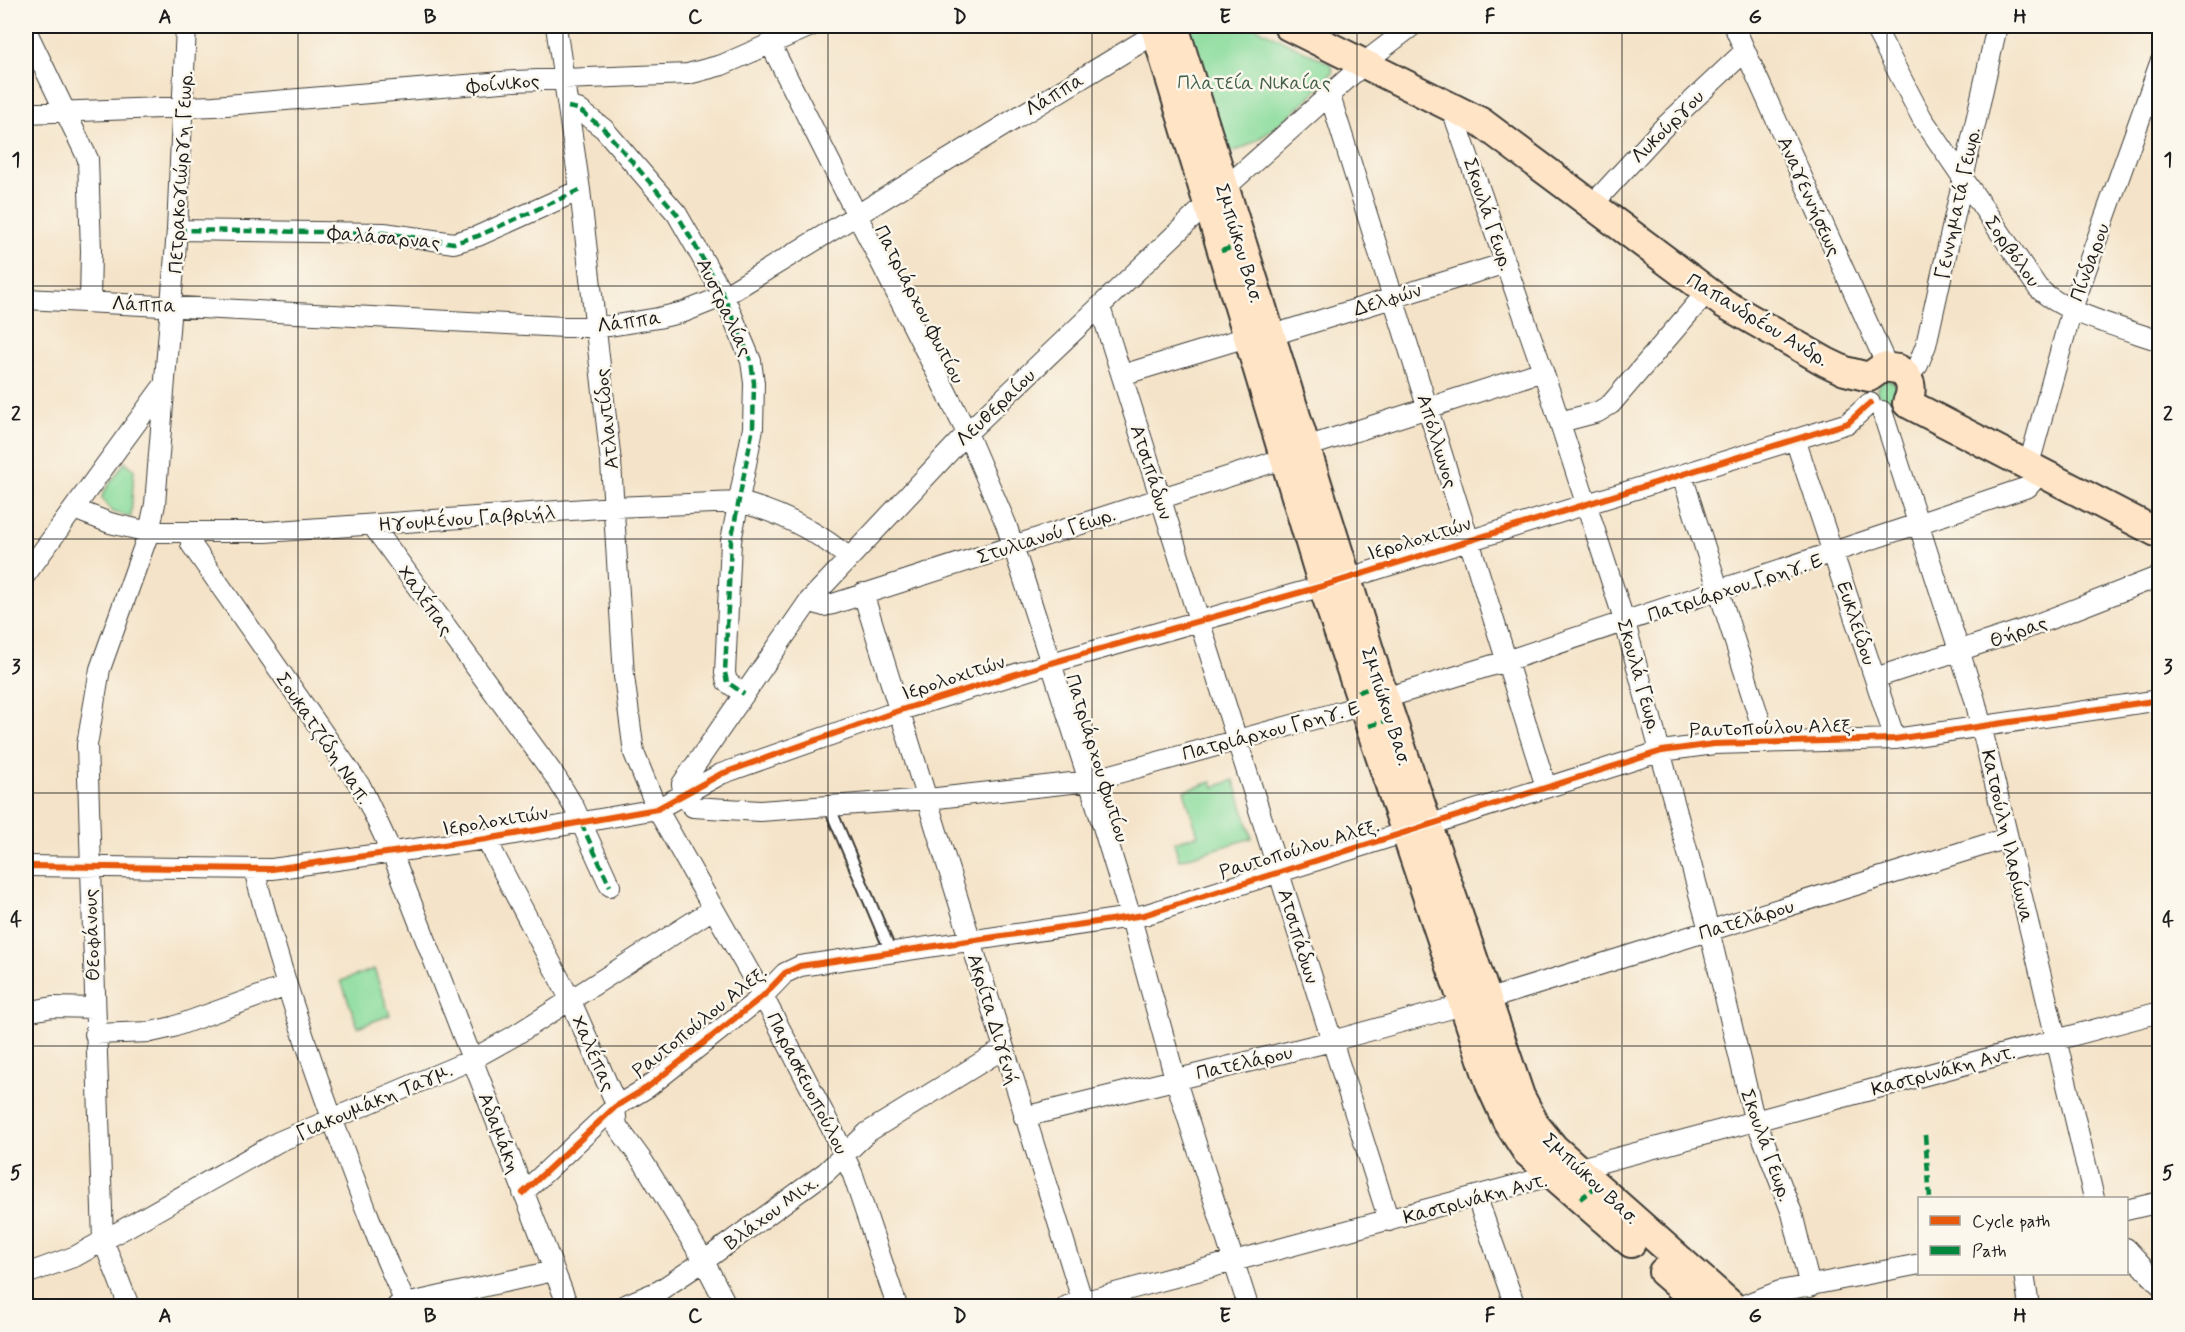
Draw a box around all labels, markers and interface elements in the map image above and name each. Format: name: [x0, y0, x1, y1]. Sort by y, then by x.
text: A: [158, 4, 172, 31]
text: B: [424, 4, 437, 31]
text: C: [688, 4, 703, 31]
text: D: [953, 4, 967, 31]
text: E: [1219, 4, 1231, 31]
text: F: [1485, 4, 1496, 31]
text: G: [1748, 4, 1762, 31]
text: H: [2013, 4, 2027, 31]
street label: Λάππα: [1020, 67, 1090, 123]
street label: Φοίνικος: [465, 68, 541, 101]
street label: Πετρακογιώργη Γεωρ.: [163, 70, 200, 274]
park label: Πλατεία Νικαίας: [1177, 70, 1331, 97]
street label: Λυκούργου: [1625, 84, 1711, 170]
street label: Γεννηματά Γεωρ.: [1929, 125, 1988, 282]
street label: Αναγεννήσεως: [1770, 133, 1847, 261]
text: 1: [12, 147, 20, 174]
text: 1: [2164, 147, 2172, 174]
street label: Σκουλά Γεωρ.: [1456, 154, 1519, 274]
street label: Σμπώκου Βασ.: [1208, 181, 1269, 306]
street label: Σορβόλου: [1977, 211, 2046, 293]
street label: Φαλάσαρνας: [325, 220, 442, 257]
street label: Πίνδαρου: [2064, 220, 2117, 305]
street label: Πατριάρχου Φωτίου: [867, 221, 970, 389]
street label: Αυστραλίας: [689, 254, 758, 361]
street label: Παπανδρέου Ανδρ.: [1681, 267, 1833, 373]
street label: Δελφών: [1350, 277, 1425, 324]
street label: Λάππα: [111, 291, 177, 320]
street label: Λάππα: [595, 305, 663, 340]
street label: Λευθεραίου: [950, 363, 1042, 453]
street label: Ατλαντίδος: [589, 367, 626, 471]
street label: Απόλλωνος: [1409, 391, 1464, 492]
text: 2: [11, 401, 21, 428]
text: 2: [2163, 401, 2173, 428]
street label: Ατσιπάδων: [1123, 422, 1179, 523]
street label: Ηγουμένου Γαβριήλ: [378, 500, 557, 539]
street label: Στυλιανού Γεωρ.: [974, 501, 1119, 572]
street label: Ιερολοχιτών: [1364, 511, 1475, 568]
street label: Πατριάρχου Γρηγ. Ε: [1644, 547, 1827, 630]
street label: Χαλέπας: [391, 560, 459, 642]
street label: Ευκλείδου: [1829, 578, 1882, 669]
street label: Θήρας: [1986, 610, 2051, 655]
street label: Σκουλά Γεωρ.: [1609, 616, 1668, 737]
street label: Σμπώκου Βασ.: [1354, 644, 1417, 769]
street label: Ιερολοχιτών: [898, 649, 1009, 708]
text: 3: [11, 654, 21, 681]
text: 3: [2163, 654, 2173, 681]
street label: Σουκατζίδη Ναπ.: [269, 668, 377, 810]
street label: Πατριάρχου Φωτίου: [1058, 671, 1135, 846]
street label: Πατριάρχου Γρηγ. Ε: [1179, 695, 1363, 768]
street label: Ραυτοπούλου Αλεξ.: [1689, 712, 1856, 745]
street label: Κατσούλη Ιλαρίωνα: [1974, 747, 2040, 926]
street label: Ιερολοχιτών: [440, 800, 550, 843]
street label: Ραυτοπούλου Αλεξ.: [1216, 812, 1383, 887]
street label: Ατσιπάδων: [1270, 886, 1325, 987]
street label: Θεοφάνους: [77, 888, 108, 982]
street label: Πατελάρου: [1696, 893, 1797, 948]
text: 4: [10, 907, 22, 934]
text: 4: [2162, 907, 2174, 934]
street label: Ακρίτα Διγενή: [960, 951, 1025, 1088]
street label: Ραυτοπούλου Αλεξ.: [627, 959, 773, 1085]
street label: Παρασκευοπούλου: [759, 1008, 854, 1159]
street label: Χαλέπας: [564, 1012, 621, 1096]
street label: Πατελάρου: [1193, 1039, 1295, 1088]
street label: Καστρινάκη Αντ.: [1868, 1039, 2018, 1104]
street label: Γιακουμάκη Ταγμ.: [292, 1057, 457, 1148]
street label: Σκουλά Γεωρ.: [1733, 1086, 1798, 1205]
street label: Αδαμάκη: [471, 1089, 526, 1178]
street label: Σμπώκου Βασ.: [1536, 1127, 1644, 1231]
text: 5: [10, 1160, 22, 1187]
text: 5: [2162, 1160, 2174, 1187]
street label: Καστρινάκη Αντ.: [1400, 1167, 1550, 1232]
street label: Βλάχου Μιχ.: [719, 1170, 825, 1257]
legend: [1918, 1197, 2128, 1275]
text: Cycle path: [1972, 1210, 2050, 1234]
text: Path: [1972, 1240, 2007, 1264]
text: A: [158, 1303, 172, 1330]
text: B: [424, 1303, 437, 1330]
text: C: [688, 1303, 703, 1330]
text: D: [953, 1303, 967, 1330]
text: E: [1219, 1303, 1231, 1330]
text: F: [1485, 1303, 1496, 1330]
text: G: [1748, 1303, 1762, 1330]
text: H: [2013, 1303, 2027, 1330]

